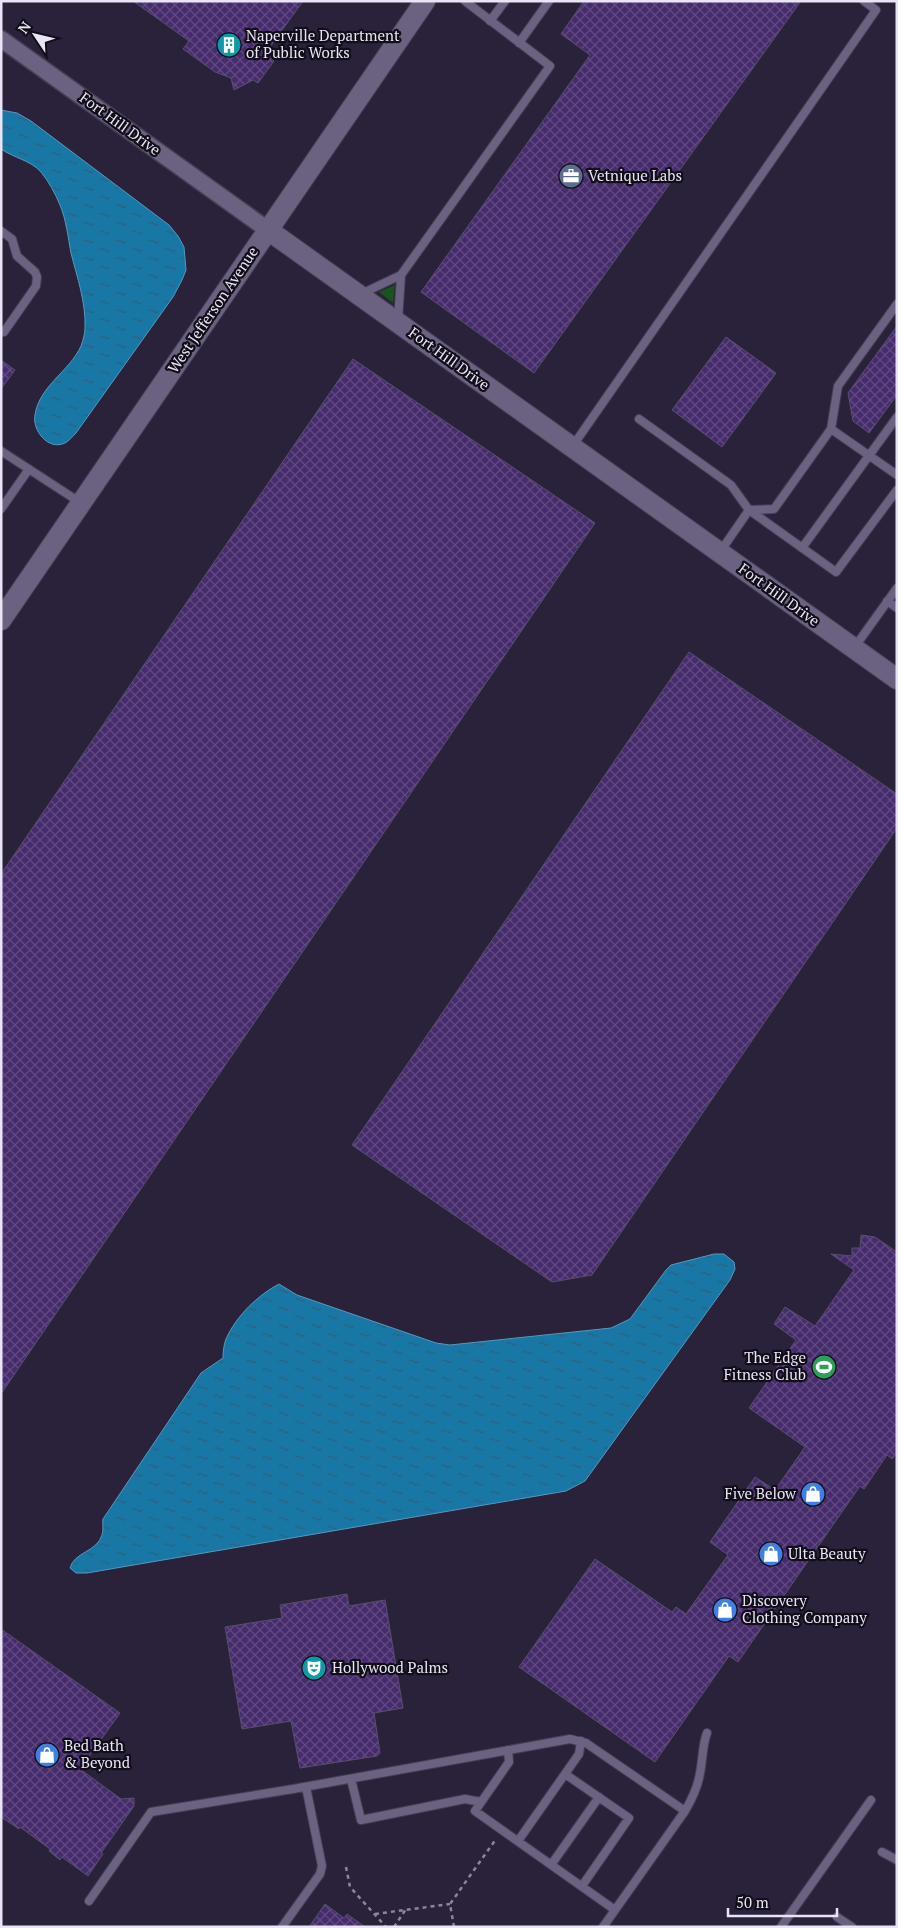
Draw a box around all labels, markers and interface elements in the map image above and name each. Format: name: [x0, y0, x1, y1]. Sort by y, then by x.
north arrow: [10, 10, 60, 60]
text: N: [13, 17, 35, 37]
place label: Naperville Department of Public Works: [246, 25, 400, 62]
building icon: Naperville Department of Public Works: [216, 32, 242, 58]
street label: Fort Hill Drive: [76, 87, 165, 159]
office icon: Vetnique Labs: [558, 163, 584, 189]
place label: Vetnique Labs: [588, 165, 682, 185]
street label: West Jefferson Avenue: [162, 242, 262, 377]
street label: Fort Hill Drive: [405, 322, 494, 394]
street label: Fort Hill Drive: [735, 558, 824, 630]
place label: The Edge Fitness Club: [724, 1347, 806, 1384]
sports icon: The Edge Fitness Club: [811, 1354, 837, 1380]
shop icon: Five Below: [800, 1481, 826, 1507]
place label: Five Below: [724, 1483, 797, 1503]
shop icon: Ulta Beauty: [758, 1541, 784, 1567]
place label: Ulta Beauty: [788, 1543, 866, 1563]
place label: Discovery Clothing Company: [742, 1590, 867, 1627]
shop icon: Discovery Clothing Company: [712, 1597, 738, 1623]
theatre icon: Hollywood Palms: [301, 1655, 327, 1681]
place label: Hollywood Palms: [332, 1657, 448, 1677]
place label: Bed Bath & Beyond: [64, 1735, 130, 1772]
shop icon: Bed Bath & Beyond: [34, 1742, 60, 1768]
scale bar: [728, 1886, 837, 1918]
text: 50 m: [736, 1892, 769, 1912]

